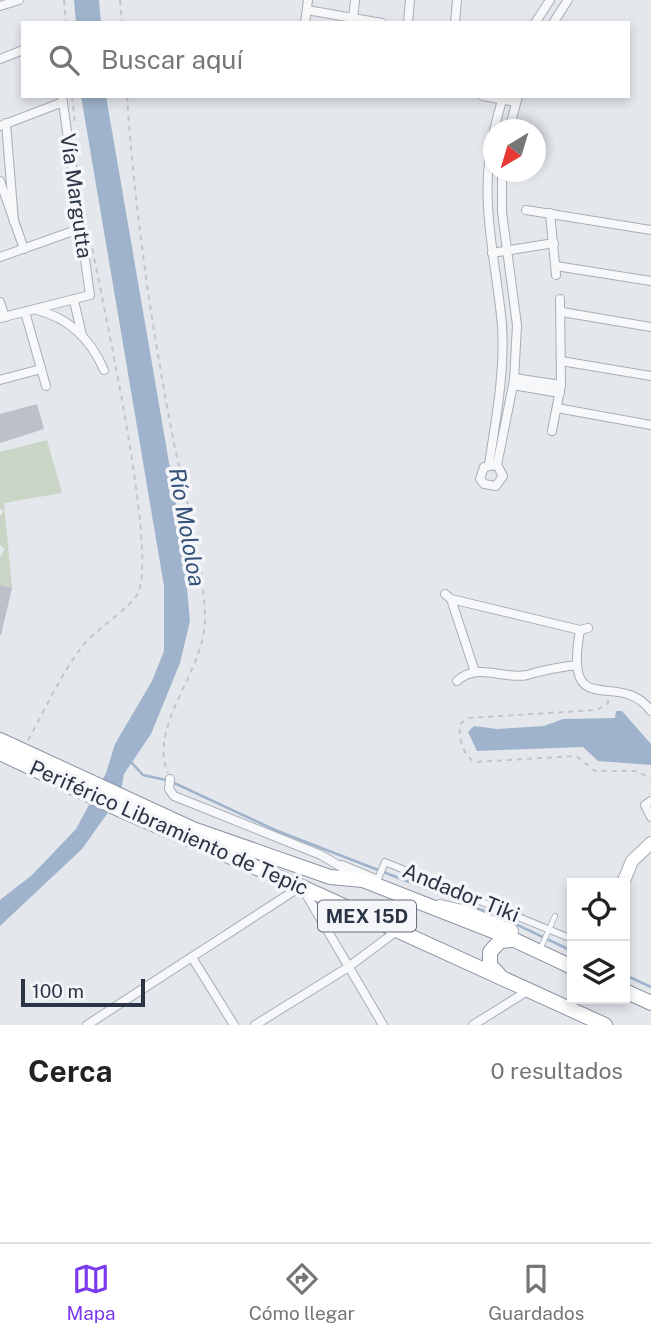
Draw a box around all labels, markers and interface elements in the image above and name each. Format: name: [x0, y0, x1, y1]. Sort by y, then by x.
search box: [21, 21, 630, 98]
icon: search: [45, 41, 83, 79]
text: Buscar aquí: [101, 44, 243, 75]
north arrow: [483, 119, 546, 182]
street label: Vía Margutta: [55, 132, 98, 260]
water label: Río Mololoa: [164, 465, 211, 588]
street label: Periférico Libramiento de Tepic: [26, 755, 312, 900]
street label: Andador Tiki: [399, 858, 523, 927]
map controls: [567, 878, 630, 1004]
button: locate: [567, 878, 630, 941]
road number: MEX 15D: [318, 900, 416, 932]
button: layers: [567, 941, 630, 1004]
scale bar: [21, 976, 145, 1008]
text: 100 m: [32, 980, 84, 1002]
text: Cerca: [28, 1053, 113, 1089]
text: 0 resultados: [490, 1057, 623, 1084]
tab: Mapa: [67, 1260, 116, 1324]
tab: Cómo llegar: [249, 1260, 355, 1324]
tab: Guardados: [488, 1260, 584, 1324]

